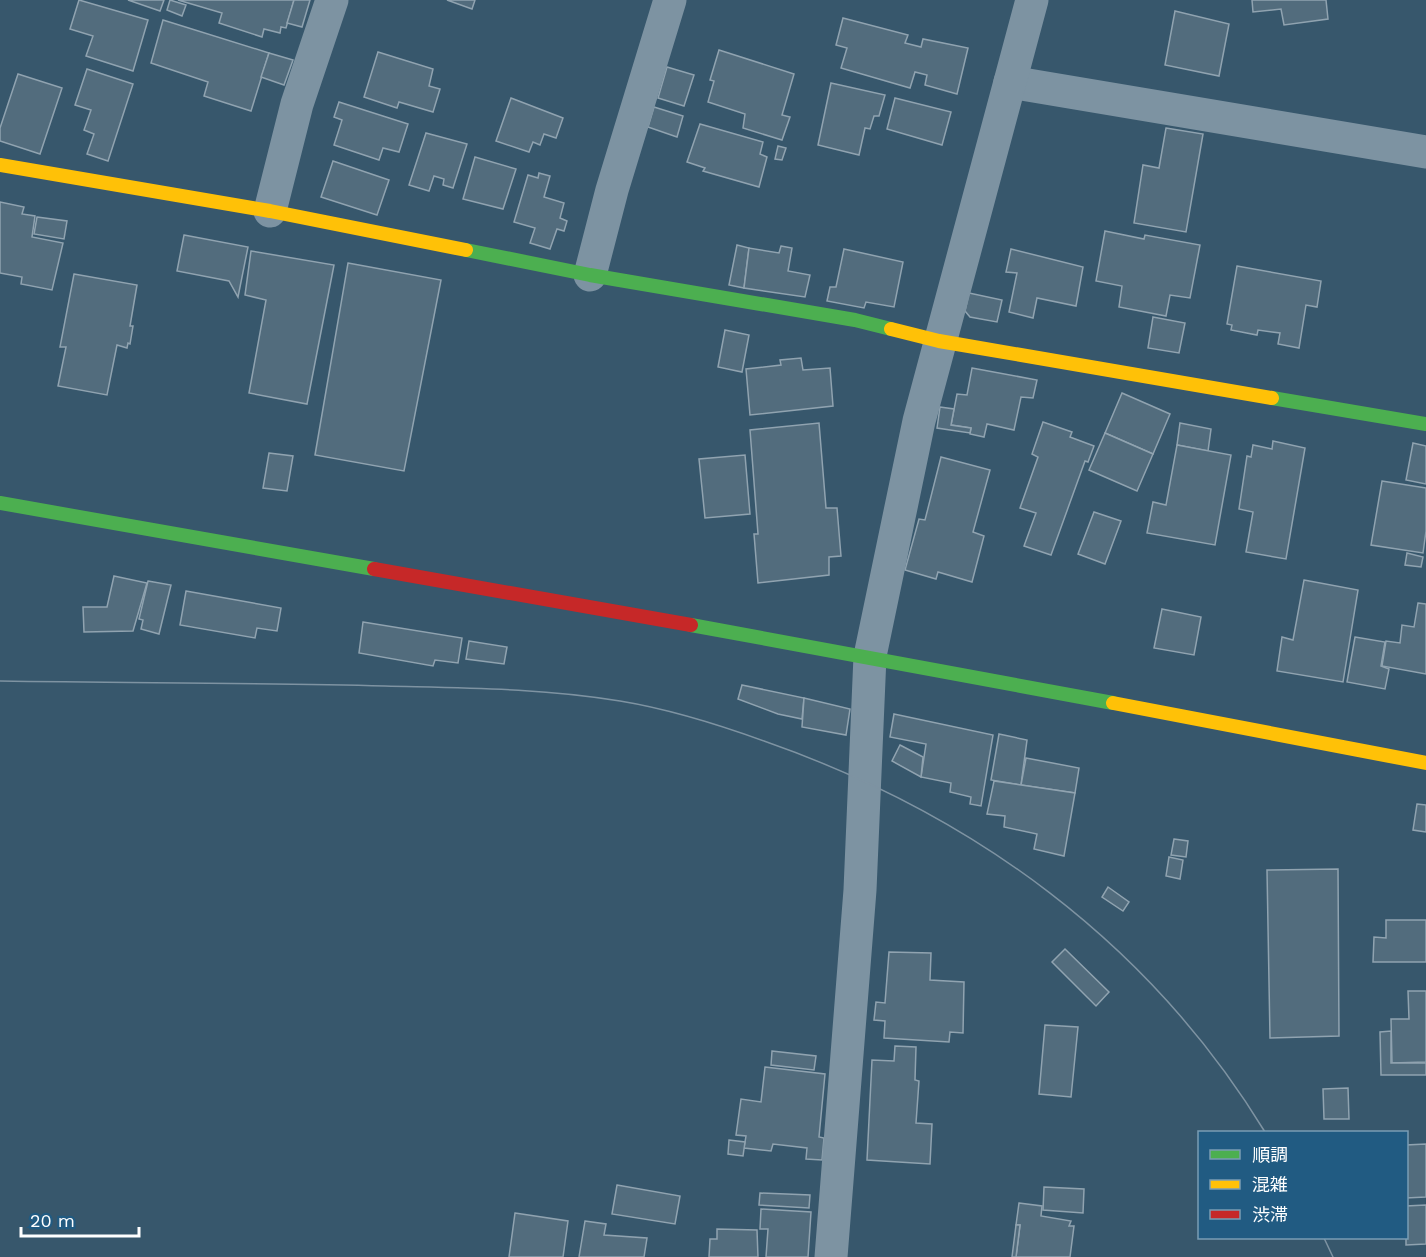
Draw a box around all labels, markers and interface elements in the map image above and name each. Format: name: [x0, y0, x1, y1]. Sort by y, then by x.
legend: [1198, 1131, 1408, 1239]
text: 順調: [1252, 1144, 1288, 1165]
text: 混雑: [1252, 1174, 1288, 1195]
scale bar: [21, 1200, 140, 1238]
text: 渋滞: [1252, 1204, 1288, 1225]
text: 20 m: [30, 1210, 75, 1231]

